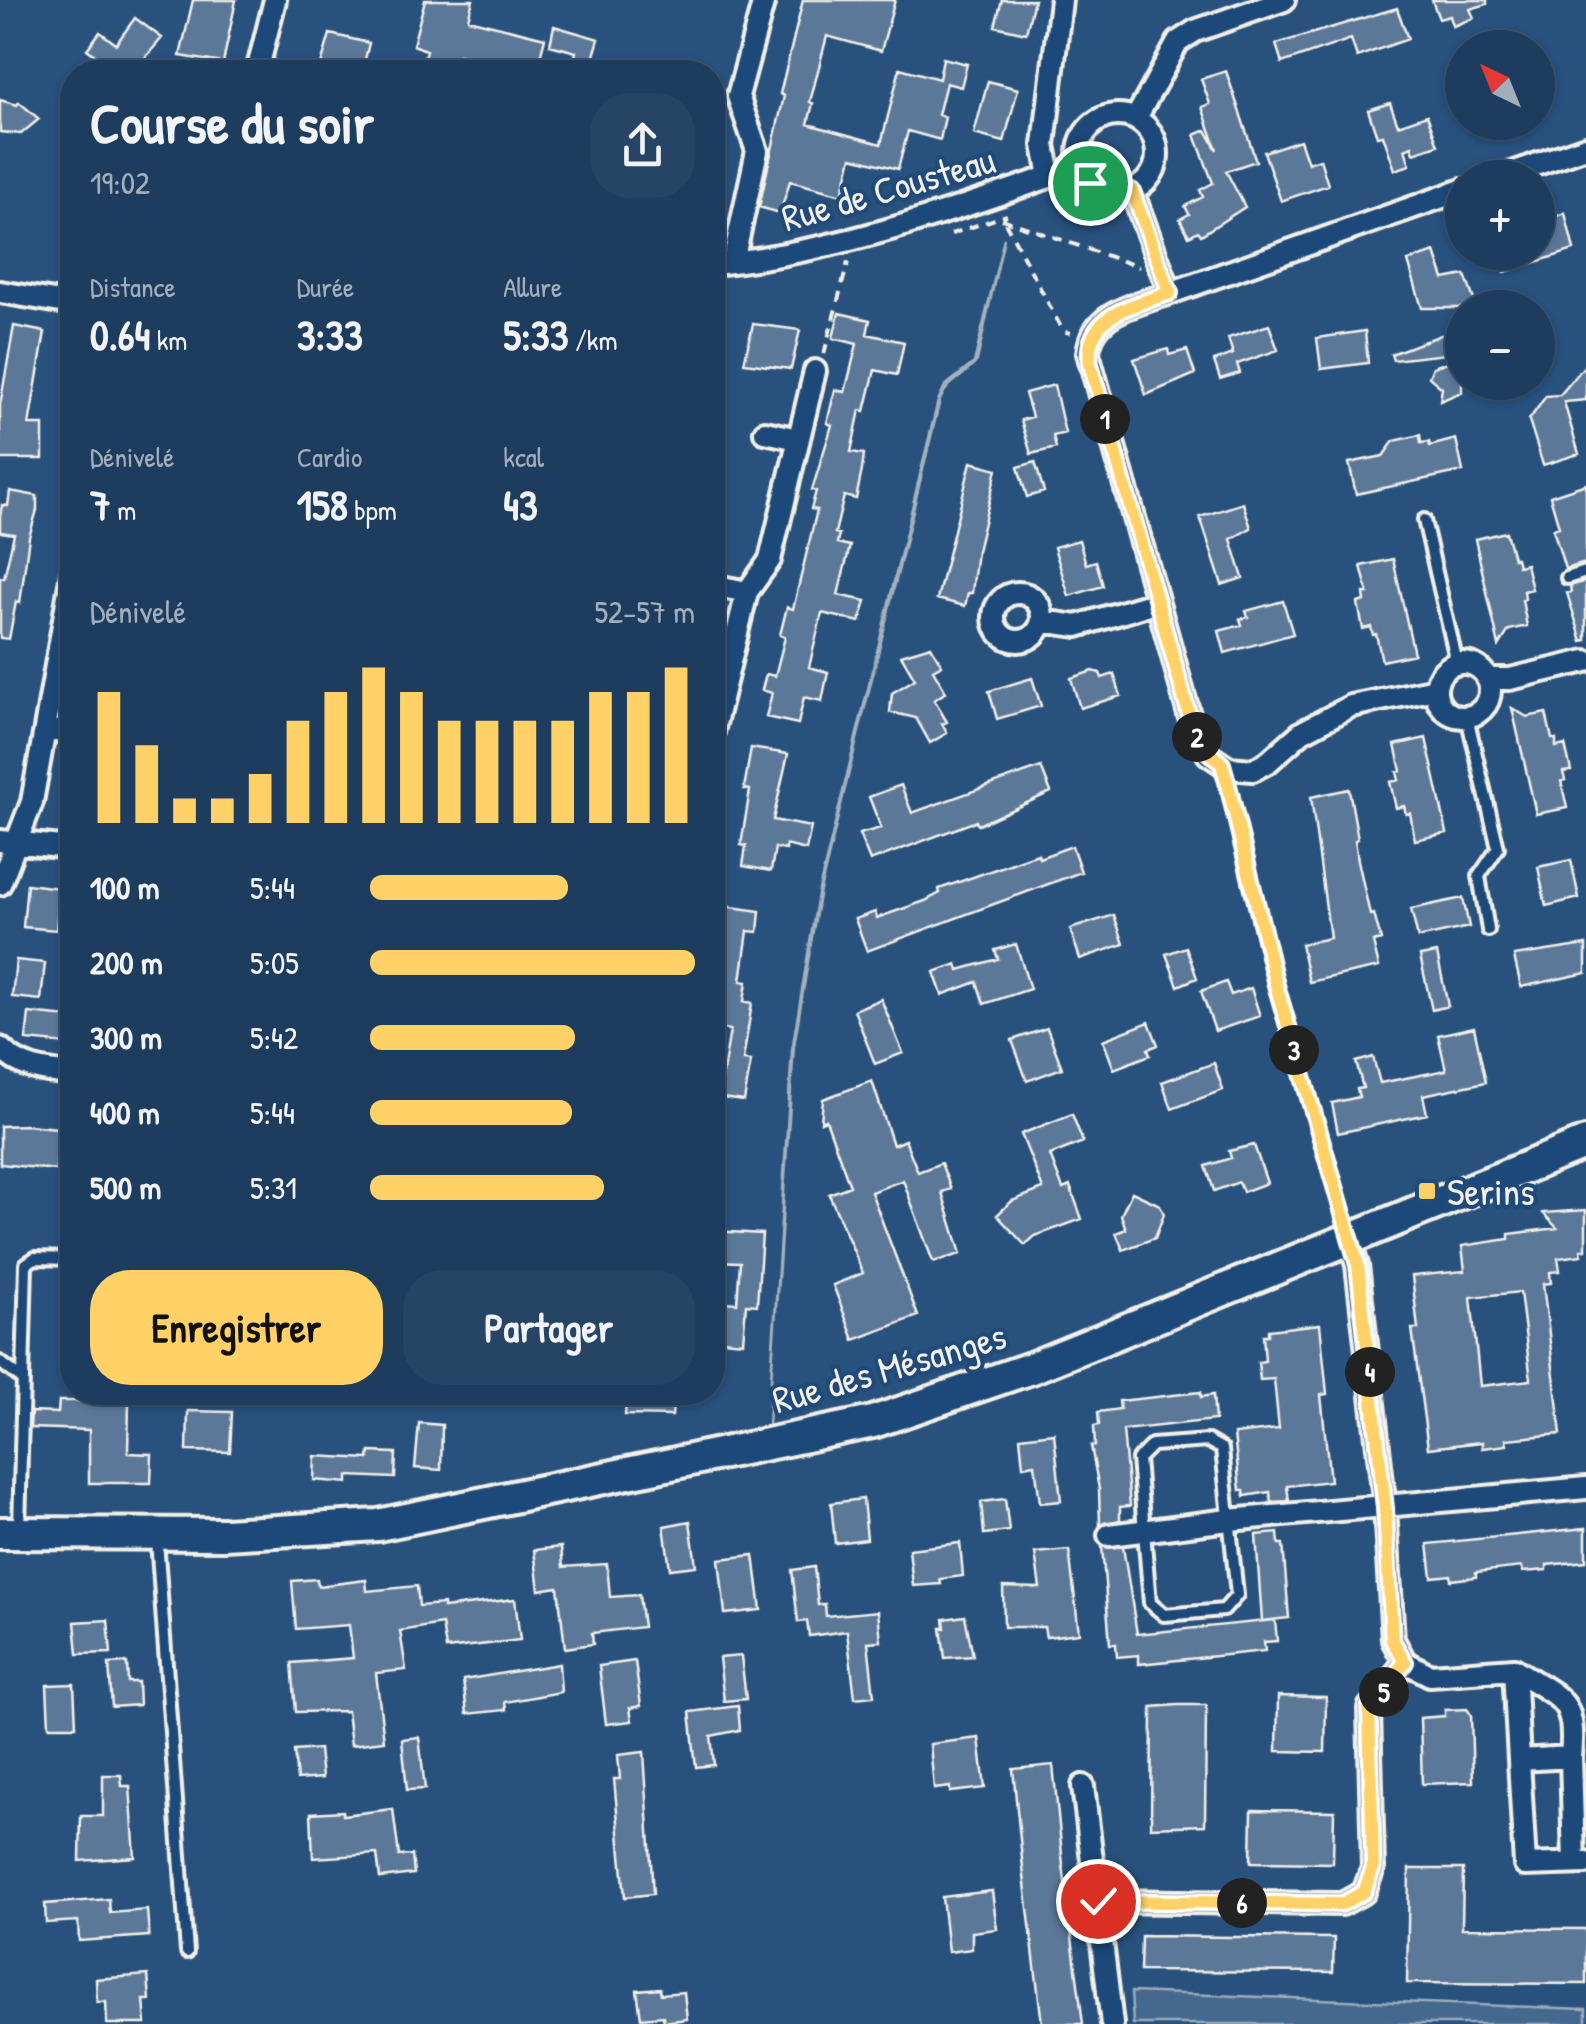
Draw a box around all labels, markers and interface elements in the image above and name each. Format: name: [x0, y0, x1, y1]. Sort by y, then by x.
north arrow: [1445, 30, 1555, 140]
map controls: [1445, 30, 1555, 400]
text: Course du soir: [90, 86, 374, 160]
button: share: [590, 93, 695, 198]
street label: Rue de Cousteau: [775, 133, 1001, 243]
pin: [1048, 141, 1133, 226]
icon: arrive: [1063, 156, 1118, 211]
button: +: [1445, 160, 1555, 270]
text: 19:02: [90, 161, 150, 204]
text: Distance: [90, 268, 176, 306]
text: Durée: [297, 268, 354, 306]
text: Allure: [503, 268, 562, 306]
button: −: [1445, 290, 1555, 400]
text: 0.64: [90, 306, 150, 363]
text: 3:33: [297, 306, 363, 363]
text: 5:33: [503, 306, 568, 363]
text: km: [150, 321, 187, 359]
text: /km: [568, 321, 617, 359]
pin: 1: [1080, 394, 1130, 444]
text: 1: [1100, 400, 1110, 438]
text: Dénivelé: [90, 438, 174, 476]
text: Cardio: [297, 438, 362, 476]
text: kcal: [503, 438, 544, 476]
text: 7: [90, 476, 111, 533]
text: 158: [297, 476, 348, 533]
text: 43: [503, 476, 538, 533]
text: m: [111, 491, 136, 529]
text: bpm: [348, 491, 397, 529]
text: Dénivelé: [90, 590, 186, 633]
text: 52–57 m: [595, 590, 695, 633]
pin: 2: [1172, 712, 1222, 762]
text: 2: [1190, 718, 1204, 756]
text: 100 m: [90, 866, 159, 909]
text: 5:44: [250, 866, 295, 909]
text: 200 m: [90, 941, 163, 984]
text: 5:05: [250, 941, 299, 984]
text: 300 m: [90, 1016, 162, 1059]
text: 5:42: [250, 1016, 298, 1059]
pin: 3: [1269, 1025, 1319, 1075]
text: 3: [1288, 1031, 1300, 1069]
text: 400 m: [90, 1091, 160, 1134]
text: 5:44: [250, 1091, 295, 1134]
place label: Serins: [1447, 1165, 1535, 1217]
text: 500 m: [90, 1166, 161, 1209]
text: 5:31: [250, 1166, 297, 1209]
marker: Serins: [1416, 1180, 1438, 1202]
button: Enregistrer: [90, 1270, 383, 1385]
button: Partager: [403, 1270, 695, 1385]
street label: Rue des Mésanges: [766, 1309, 1012, 1425]
pin: 4: [1345, 1347, 1395, 1397]
text: 4: [1365, 1353, 1375, 1391]
pin: 5: [1359, 1667, 1409, 1717]
text: 5: [1378, 1673, 1390, 1711]
pin: [1056, 1859, 1141, 1944]
icon: check: [1071, 1874, 1126, 1929]
pin: 6: [1217, 1878, 1267, 1928]
text: 6: [1236, 1884, 1248, 1922]

